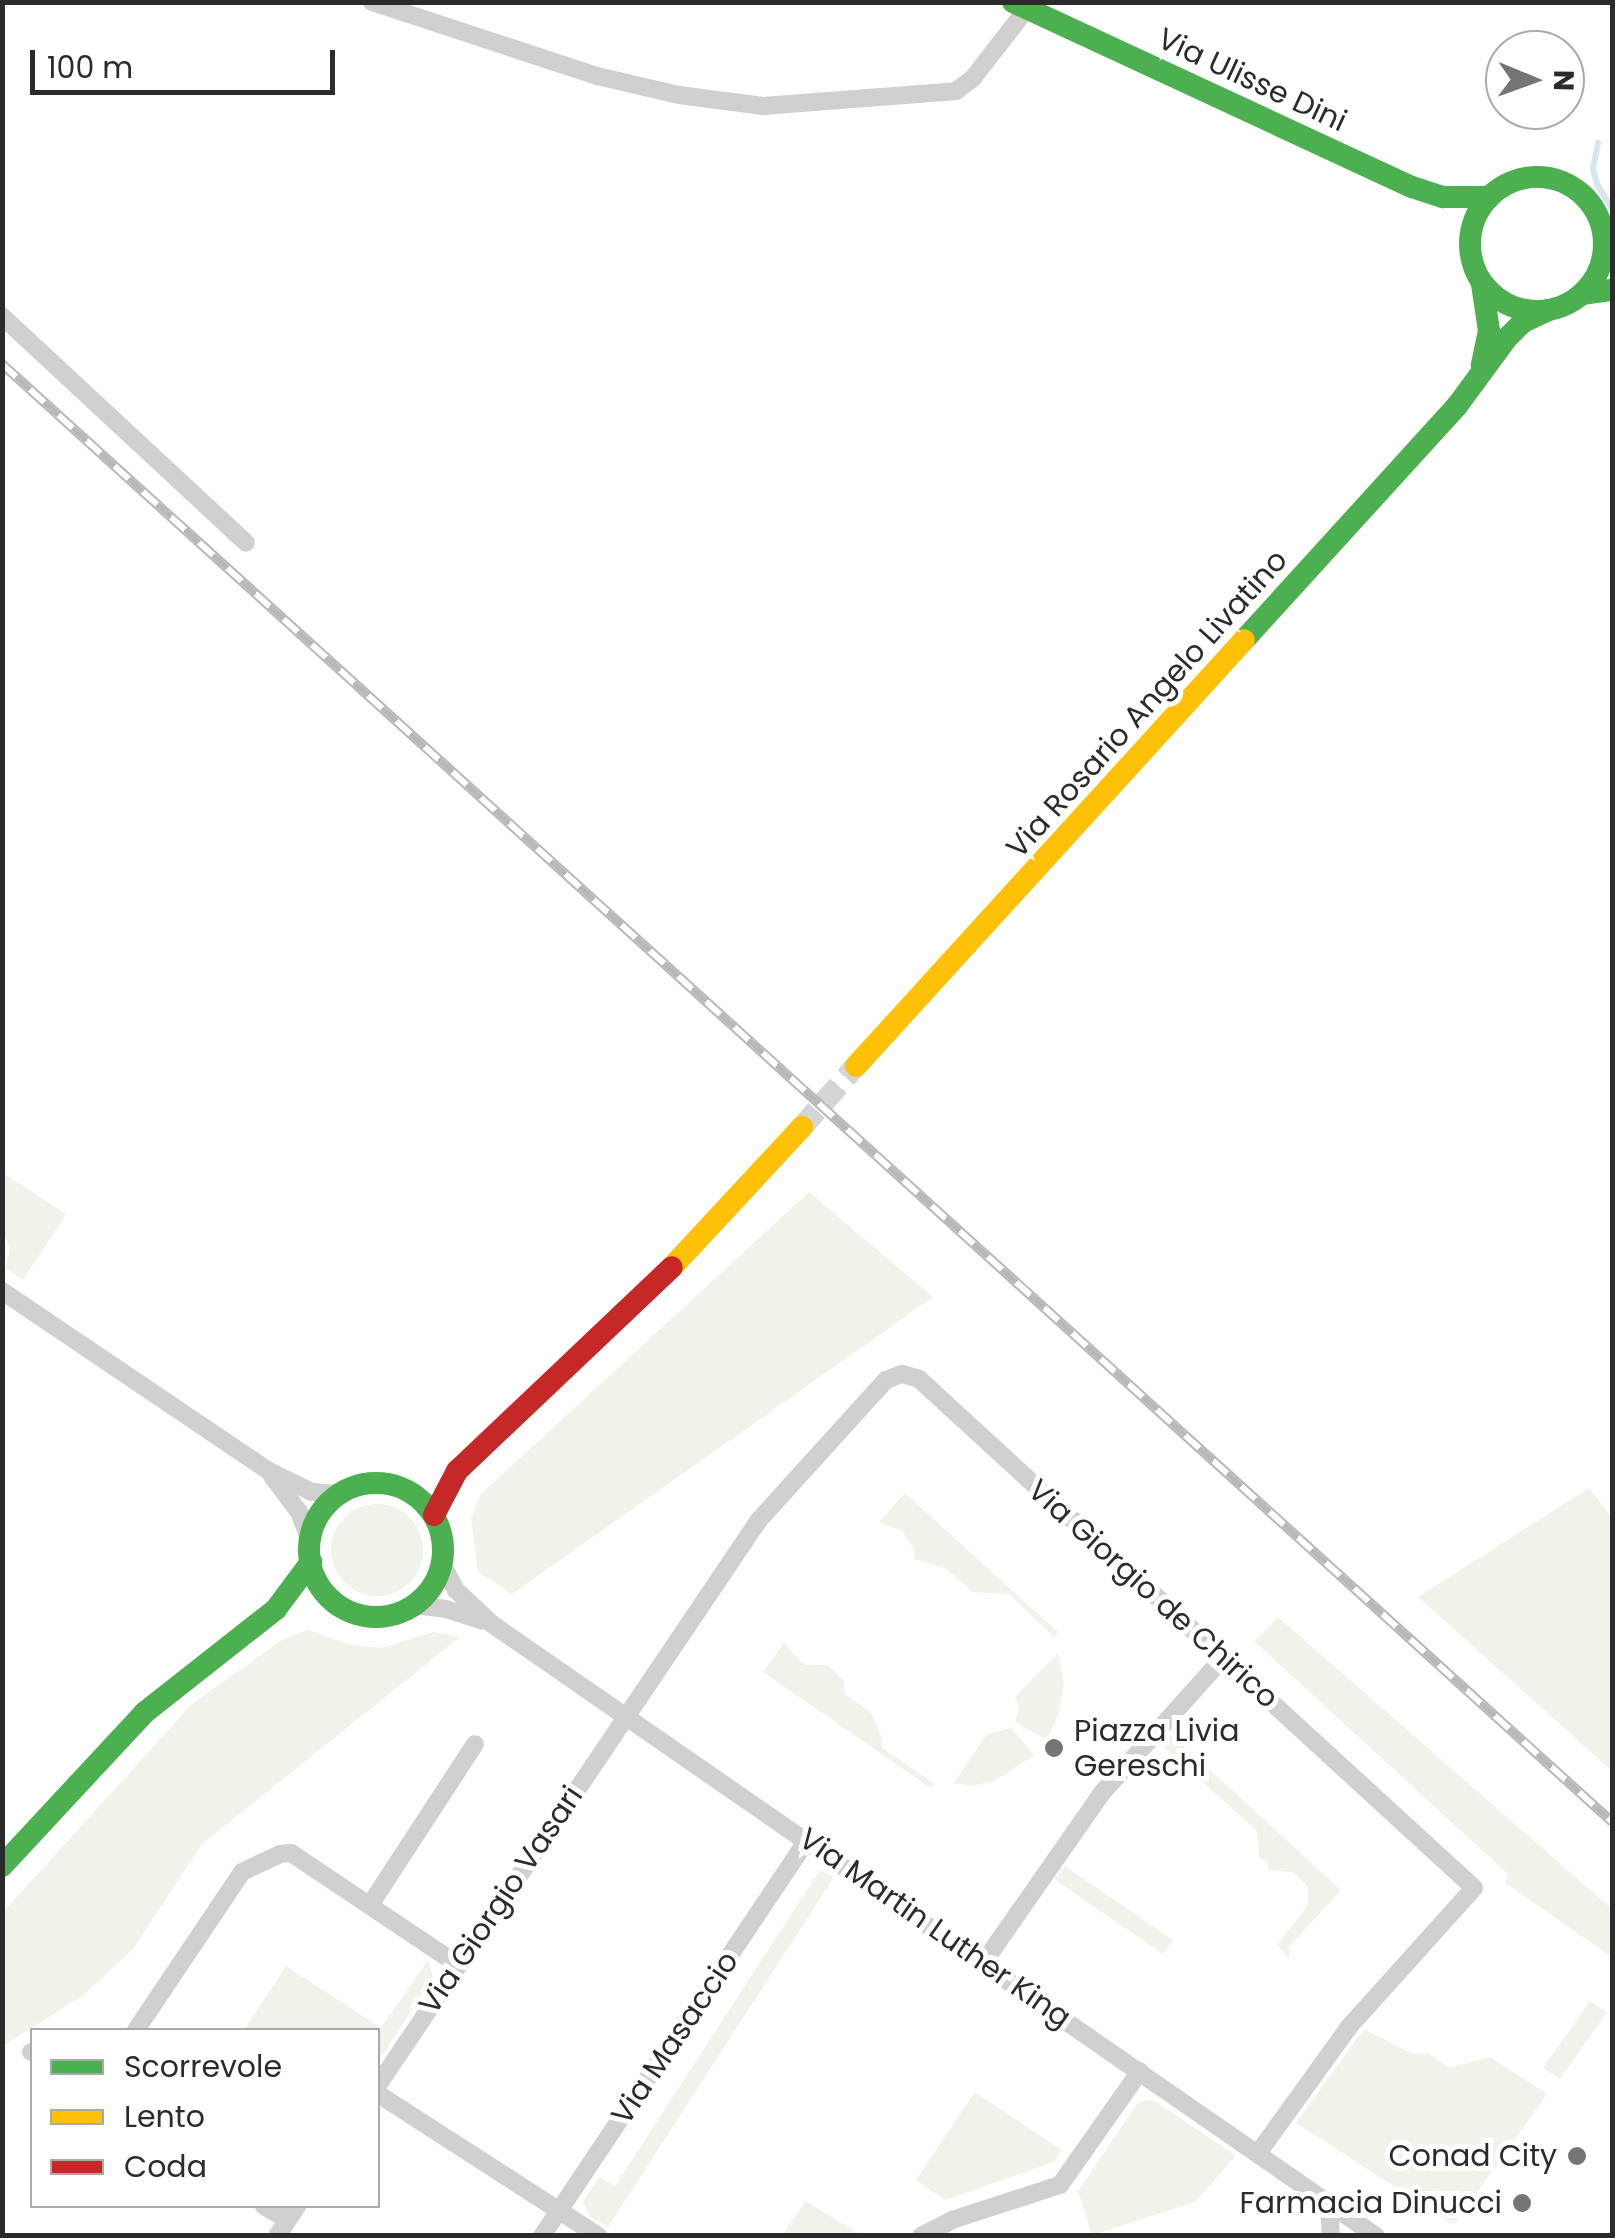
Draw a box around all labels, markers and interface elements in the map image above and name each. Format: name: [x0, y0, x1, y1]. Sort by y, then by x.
street label: Via Ulisse Dini: [1152, 21, 1352, 139]
scale bar: [35, 30, 340, 92]
north arrow: [1485, 30, 1585, 130]
text: 100 m: [47, 46, 133, 89]
text: N: [1544, 70, 1583, 91]
street label: Via Rosario Angelo Livatino: [999, 543, 1295, 865]
street label: Via Giorgio de Chirico: [1020, 1472, 1286, 1716]
place label: Piazza Livia Gereschi: [1074, 1713, 1239, 1784]
marker: Piazza Livia Gereschi: [1043, 1737, 1065, 1759]
street label: Via Giorgio Vasari: [411, 1779, 591, 2021]
street label: Via Martin Luther King: [792, 1820, 1078, 2036]
street label: Via Masaccio: [604, 1945, 746, 2131]
legend: [30, 2028, 380, 2208]
text: Scorrevole: [124, 2045, 282, 2088]
text: Lento: [124, 2095, 205, 2138]
place label: Conad City: [1389, 2138, 1557, 2174]
text: Coda: [124, 2145, 207, 2188]
marker: Conad City: [1566, 2145, 1588, 2167]
place label: Farmacia Dinucci: [1240, 2185, 1502, 2221]
marker: Farmacia Dinucci: [1511, 2192, 1533, 2214]

